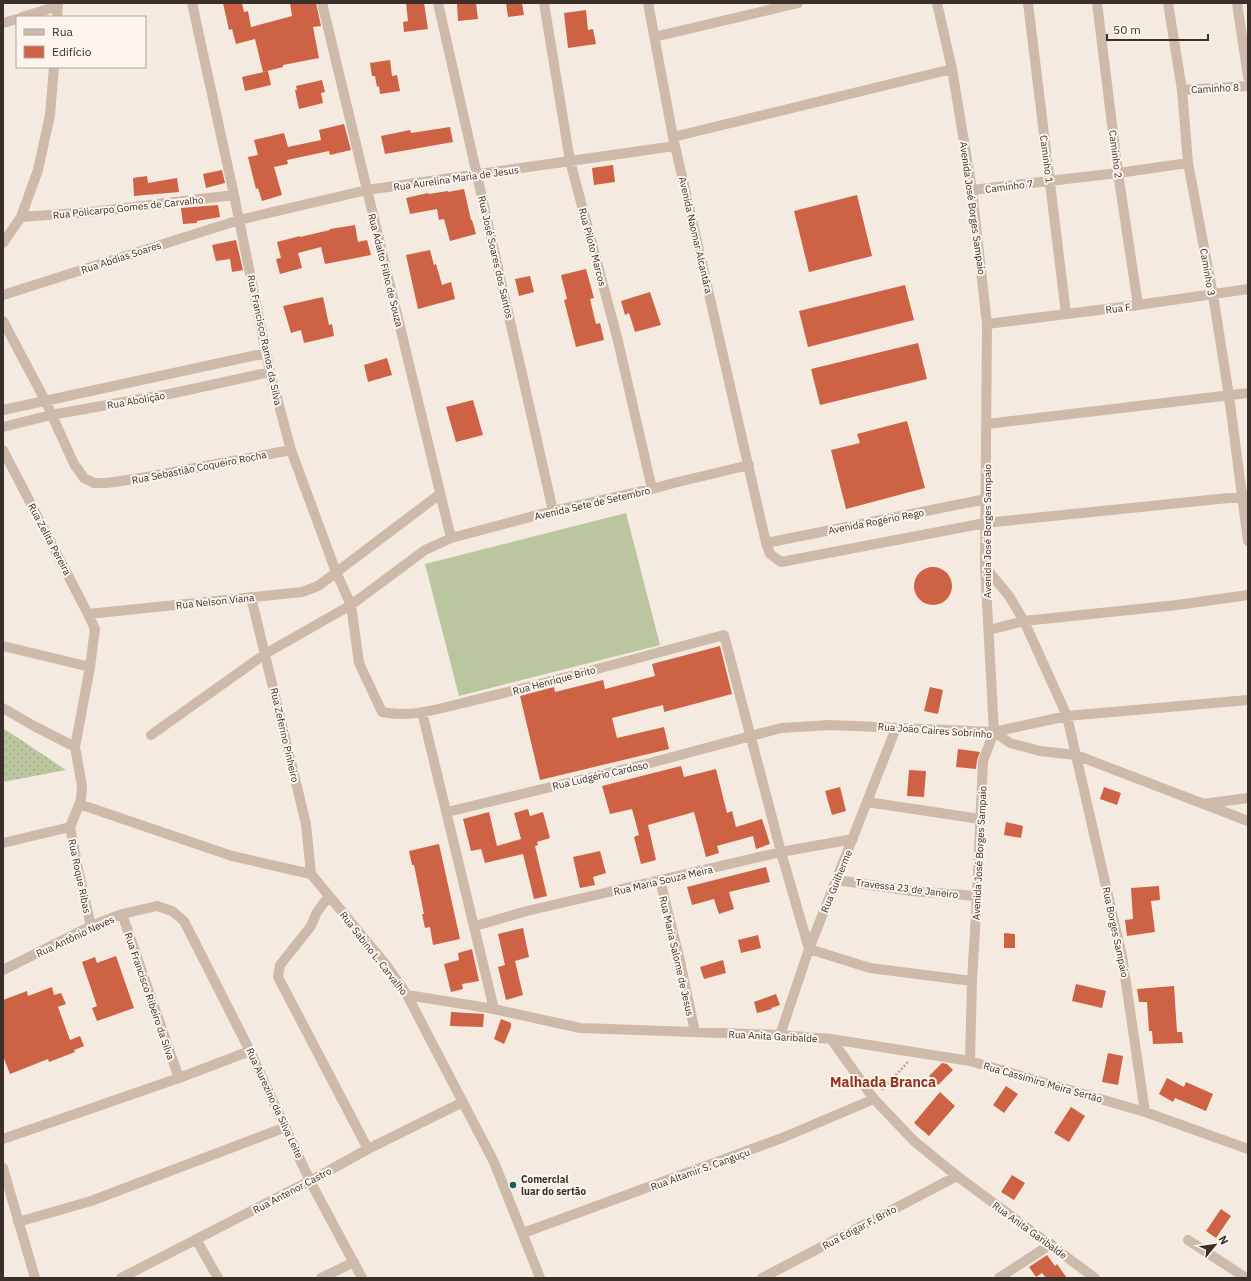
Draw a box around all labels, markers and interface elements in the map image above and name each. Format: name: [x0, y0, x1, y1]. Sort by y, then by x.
legend: [16, 16, 146, 68]
scale bar: [1107, 16, 1208, 42]
text: 50 m: [1113, 22, 1141, 37]
text: Rua: [52, 24, 73, 39]
text: Edifício: [52, 44, 92, 59]
street label: Caminho 8: [1191, 81, 1239, 96]
street label: Caminho 2: [1106, 129, 1125, 179]
street label: Caminho 1: [1037, 134, 1056, 184]
street label: Avenida José Borges Sampaio: [957, 141, 988, 276]
street label: Rua Aurelina Maria de Jesus: [392, 163, 520, 194]
street label: Avenida Naomar Alcantâra: [676, 176, 715, 295]
street label: Caminho 7: [984, 177, 1034, 196]
street label: Rua Policarpo Gomes de Carvalho: [52, 193, 204, 222]
street label: Rua José Soares dos Santos: [475, 194, 516, 320]
street label: Rua Piloto Marcos: [576, 207, 609, 288]
street label: Rua Adalto Filho de Souza: [365, 212, 406, 329]
street label: Rua Abdias Soares: [79, 238, 163, 277]
street label: Caminho 3: [1197, 247, 1218, 297]
street label: Rua Francisco Ramos da Silva: [244, 274, 285, 407]
street label: Rua F: [1105, 300, 1132, 316]
street label: Rua Abolição: [106, 389, 167, 412]
street label: Rua Sebastião Coqueiro Rocha: [131, 448, 268, 487]
street label: Avenida José Borges Sampaio: [981, 463, 994, 598]
street label: Avenida Sete de Setembro: [533, 484, 652, 523]
street label: Rua Zelita Pereira: [25, 501, 74, 578]
street label: Avenida Rogério Rego: [827, 506, 926, 537]
street label: Rua Nelson Viana: [175, 591, 255, 612]
street label: Rua Henrique Brito: [511, 663, 597, 698]
street label: Rua Zeferino Pinheiro: [267, 687, 302, 784]
street label: Rua João Caires Sobrinho: [877, 720, 993, 741]
street label: Rua Ludgério Cardoso: [551, 758, 650, 793]
street label: Avenida José Borges Sampaio: [969, 785, 990, 920]
street label: Rua Roque Ribas: [65, 838, 94, 915]
street label: Rua Guilherme: [818, 847, 855, 915]
street label: Rua Maria Souza Meira: [612, 863, 715, 898]
street label: Travessa 23 de Janeiro: [855, 876, 959, 901]
street label: Rua Borges Sampaio: [1100, 886, 1132, 979]
street label: Rua Maria Salome de Jesus: [656, 895, 697, 1018]
street label: Rua Sabino L. Carvalho: [337, 909, 411, 998]
street label: Rua Antônio Neves: [34, 913, 116, 960]
street label: Rua Francisco Ribeiro da Silva: [122, 931, 178, 1062]
street label: Rua Anita Garibalde: [728, 1028, 818, 1045]
street label: Rua Aurezino da Silva Leite: [243, 1046, 306, 1161]
street label: Rua Cassimiro Meira Sertão: [982, 1059, 1104, 1106]
district label: Malhada Branca: [830, 1073, 936, 1091]
street label: Rua Altamir S. Canguçu: [649, 1145, 752, 1193]
street label: Rua Antenor Castro: [251, 1164, 334, 1217]
place label: Comercial luar do sertão: [521, 1173, 586, 1198]
marker: Comercial luar do sertão: [508, 1180, 518, 1190]
street label: Rua Anita Garibalde: [990, 1199, 1070, 1262]
street label: Rua Edigar F. Brito: [820, 1202, 899, 1252]
north arrow: [1195, 1225, 1235, 1265]
text: N: [1216, 1233, 1232, 1247]

